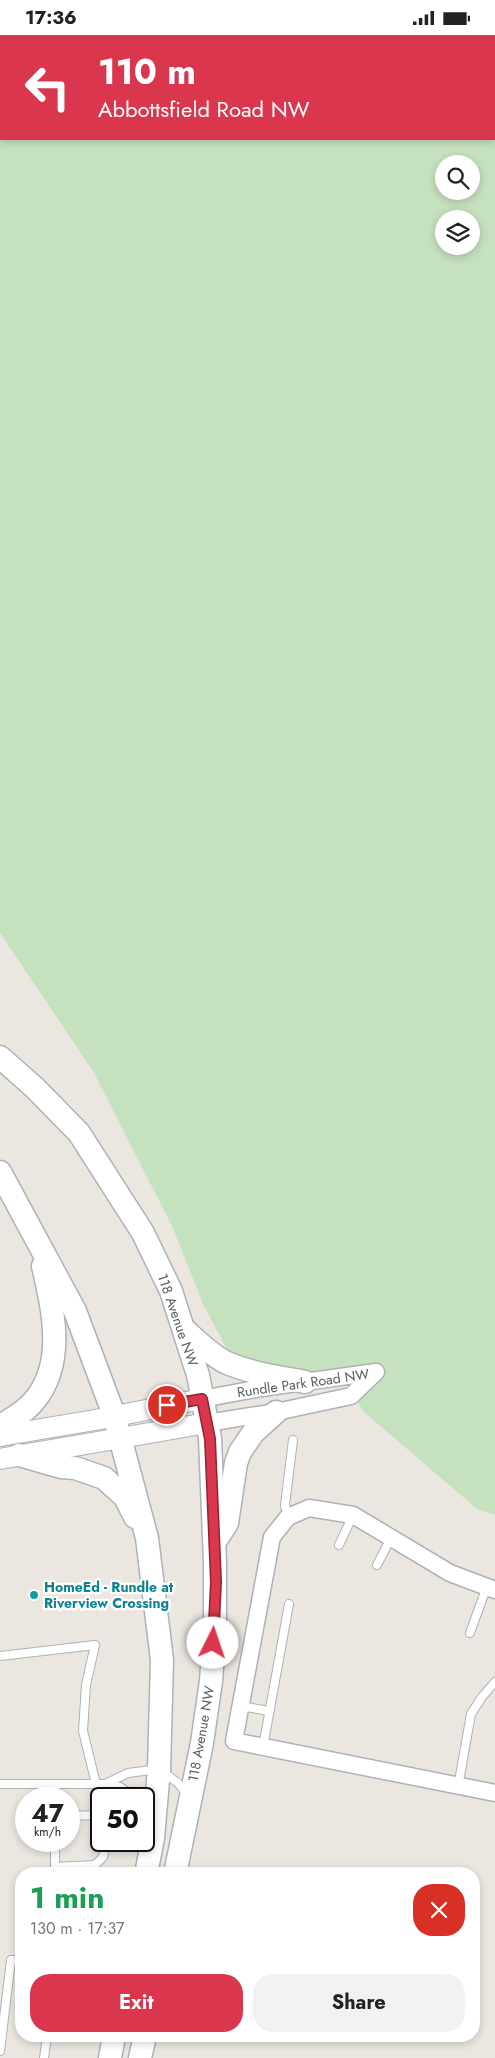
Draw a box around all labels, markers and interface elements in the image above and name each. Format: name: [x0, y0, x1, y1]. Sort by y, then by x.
text: 17:36: [25, 4, 77, 31]
text: 110 m: [98, 47, 196, 97]
icon: left: [15, 55, 80, 120]
text: Abbottsfield Road NW: [98, 93, 309, 125]
map controls: [435, 155, 480, 255]
button: search: [435, 155, 480, 200]
button: layers: [435, 210, 480, 255]
street label: 118 Avenue NW: [153, 1271, 203, 1369]
street label: Rundle Park Road NW: [236, 1364, 371, 1402]
pin: [146, 1384, 188, 1426]
icon: arrive: [153, 1391, 181, 1419]
place label: HomeEd - Rundle at Riverview Crossing: [44, 1577, 174, 1613]
marker: HomeEd - Rundle at Riverview Crossing: [28, 1589, 40, 1601]
position arrow: [186, 1616, 238, 1668]
street label: 118 Avenue NW: [183, 1684, 219, 1783]
speed limit sign: 50: [90, 1787, 155, 1852]
text: 47: [31, 1795, 64, 1831]
text: km/h: [34, 1823, 61, 1841]
text: 1 min: [30, 1876, 104, 1919]
button: close: [413, 1884, 465, 1936]
text: 130 m · 17:37: [30, 1917, 125, 1940]
button: Exit: [30, 1974, 243, 2032]
button: Share: [253, 1974, 465, 2032]

